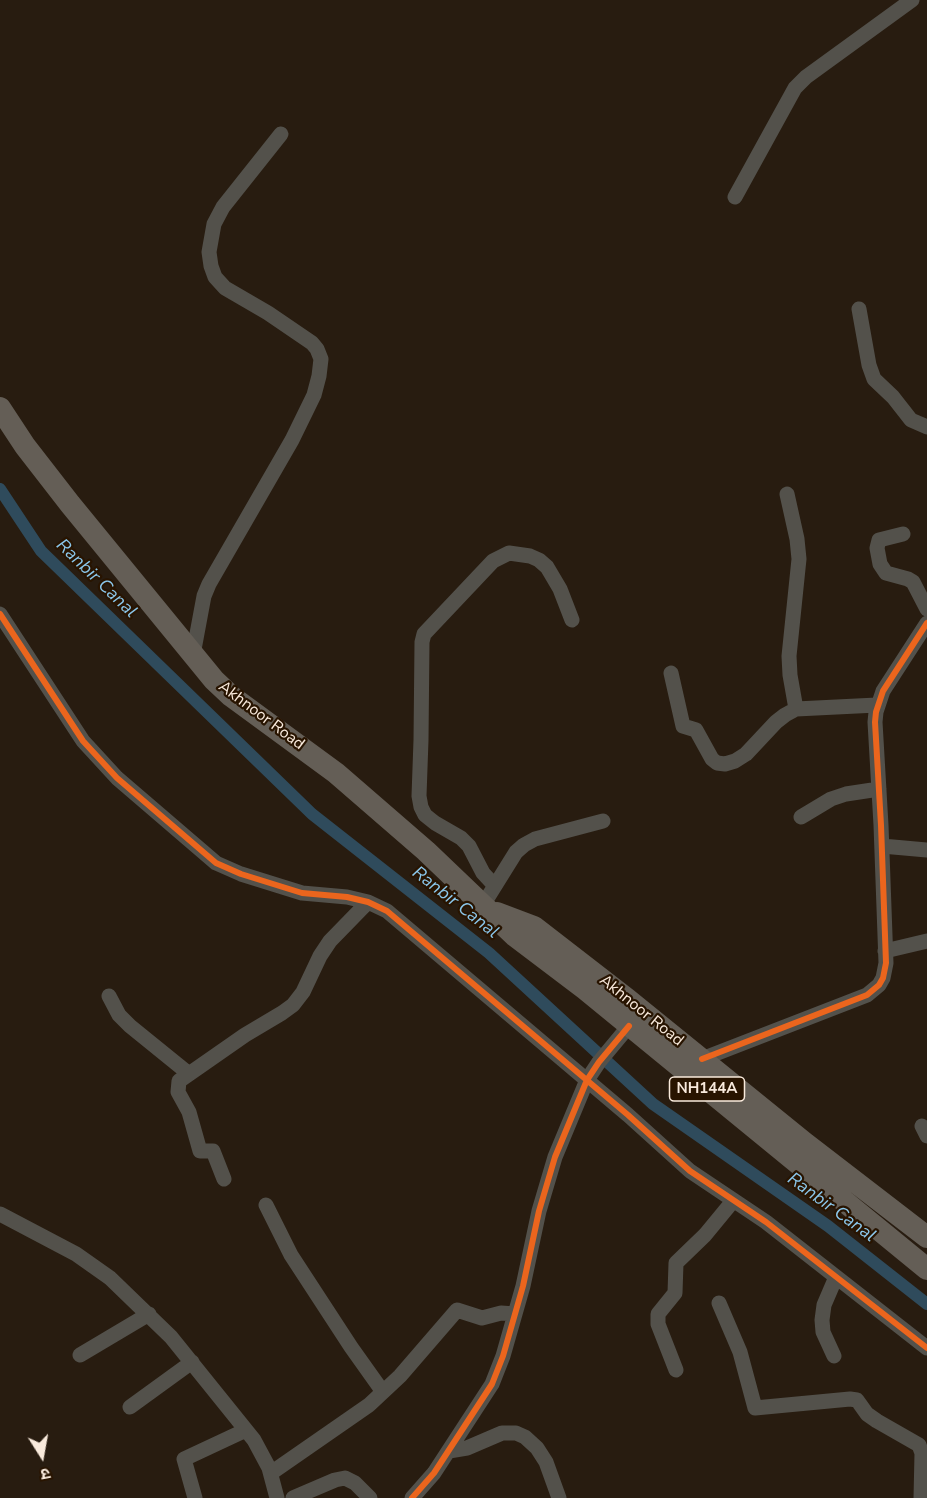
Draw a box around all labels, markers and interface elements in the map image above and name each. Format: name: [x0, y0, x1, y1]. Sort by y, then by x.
water label: Ranbir Canal: [51, 535, 141, 623]
street label: Akhnoor Road: [214, 677, 308, 755]
water label: Ranbir Canal: [407, 862, 503, 944]
street label: Akhnoor Road: [595, 971, 687, 1051]
road number: NH144A: [670, 1077, 744, 1101]
water label: Ranbir Canal: [783, 1169, 879, 1247]
north arrow: [12, 1426, 72, 1486]
text: उ: [39, 1462, 52, 1485]

